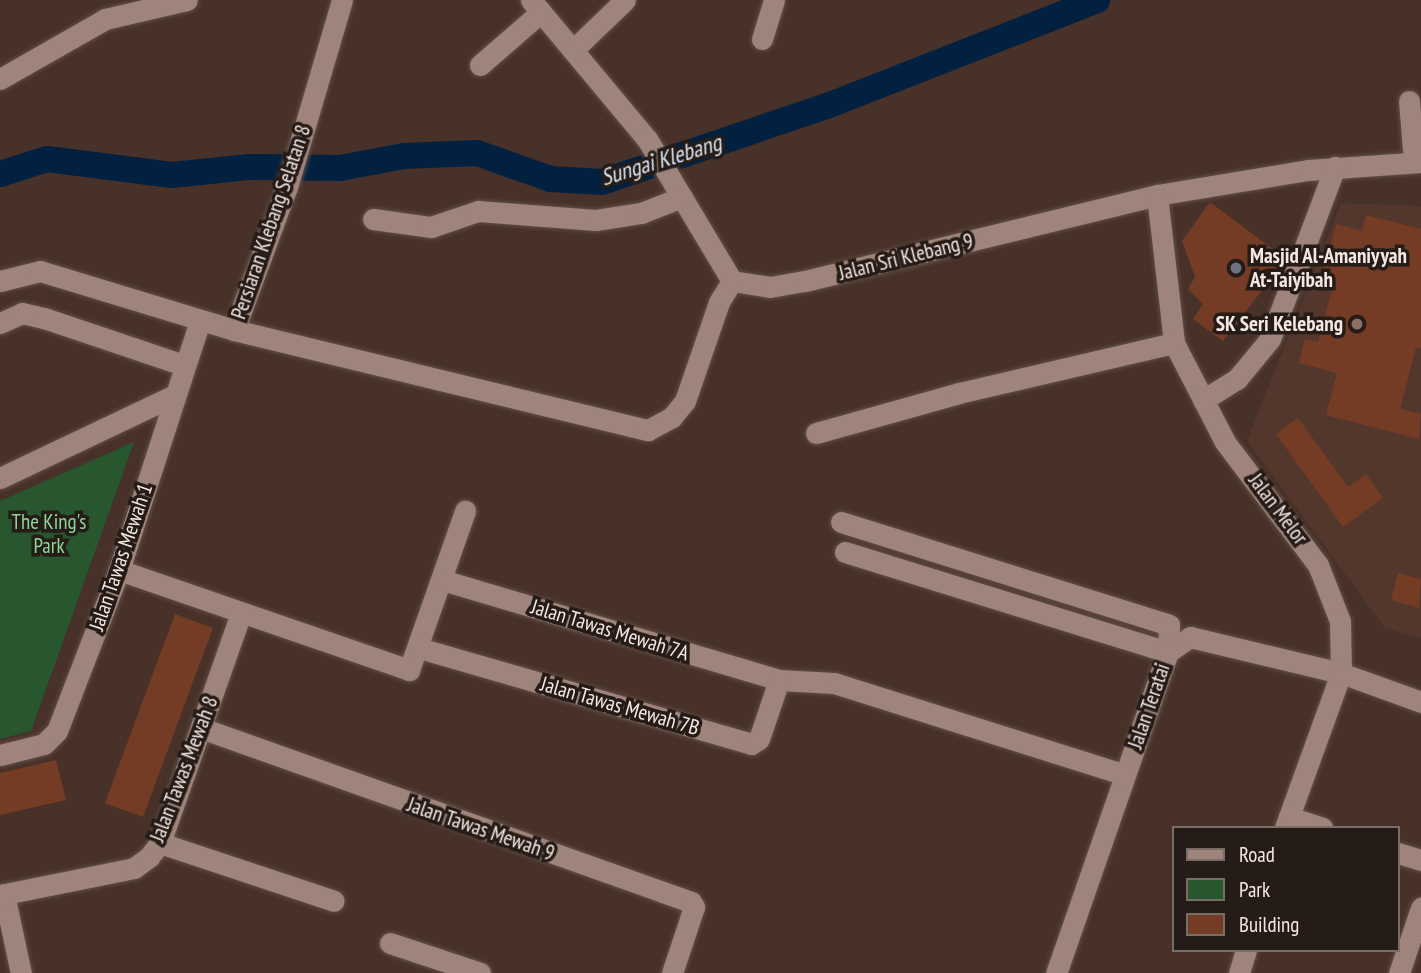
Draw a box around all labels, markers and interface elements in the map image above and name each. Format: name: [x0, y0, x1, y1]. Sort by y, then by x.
street label: Persiaran Klebang Selatan 8: [226, 122, 316, 322]
water label: Sungai Klebang: [598, 129, 724, 191]
street label: Jalan Sri Klebang 9: [836, 228, 976, 286]
place label: Masjid Al-Amaniyyah At-Taiyibah: [1250, 243, 1408, 293]
marker: Masjid Al-Amaniyyah At-Taiyibah: [1228, 260, 1244, 276]
place label: SK Seri Kelebang: [1215, 311, 1343, 337]
marker: SK Seri Kelebang: [1349, 316, 1365, 332]
street label: Jalan Melor: [1243, 469, 1313, 549]
street label: Jalan Tawas Mewah 1: [84, 480, 158, 634]
park label: The King's Park: [12, 509, 86, 559]
street label: Jalan Tawas Mewah 7A: [528, 594, 692, 666]
street label: Jalan Teratai: [1123, 660, 1175, 752]
street label: Jalan Tawas Mewah 7B: [537, 671, 703, 741]
street label: Jalan Tawas Mewah 8: [145, 692, 223, 846]
street label: Jalan Tawas Mewah 9: [404, 792, 558, 866]
legend: [1172, 826, 1400, 952]
text: Road: [1239, 841, 1275, 868]
text: Park: [1239, 876, 1270, 903]
text: Building: [1239, 911, 1299, 938]

